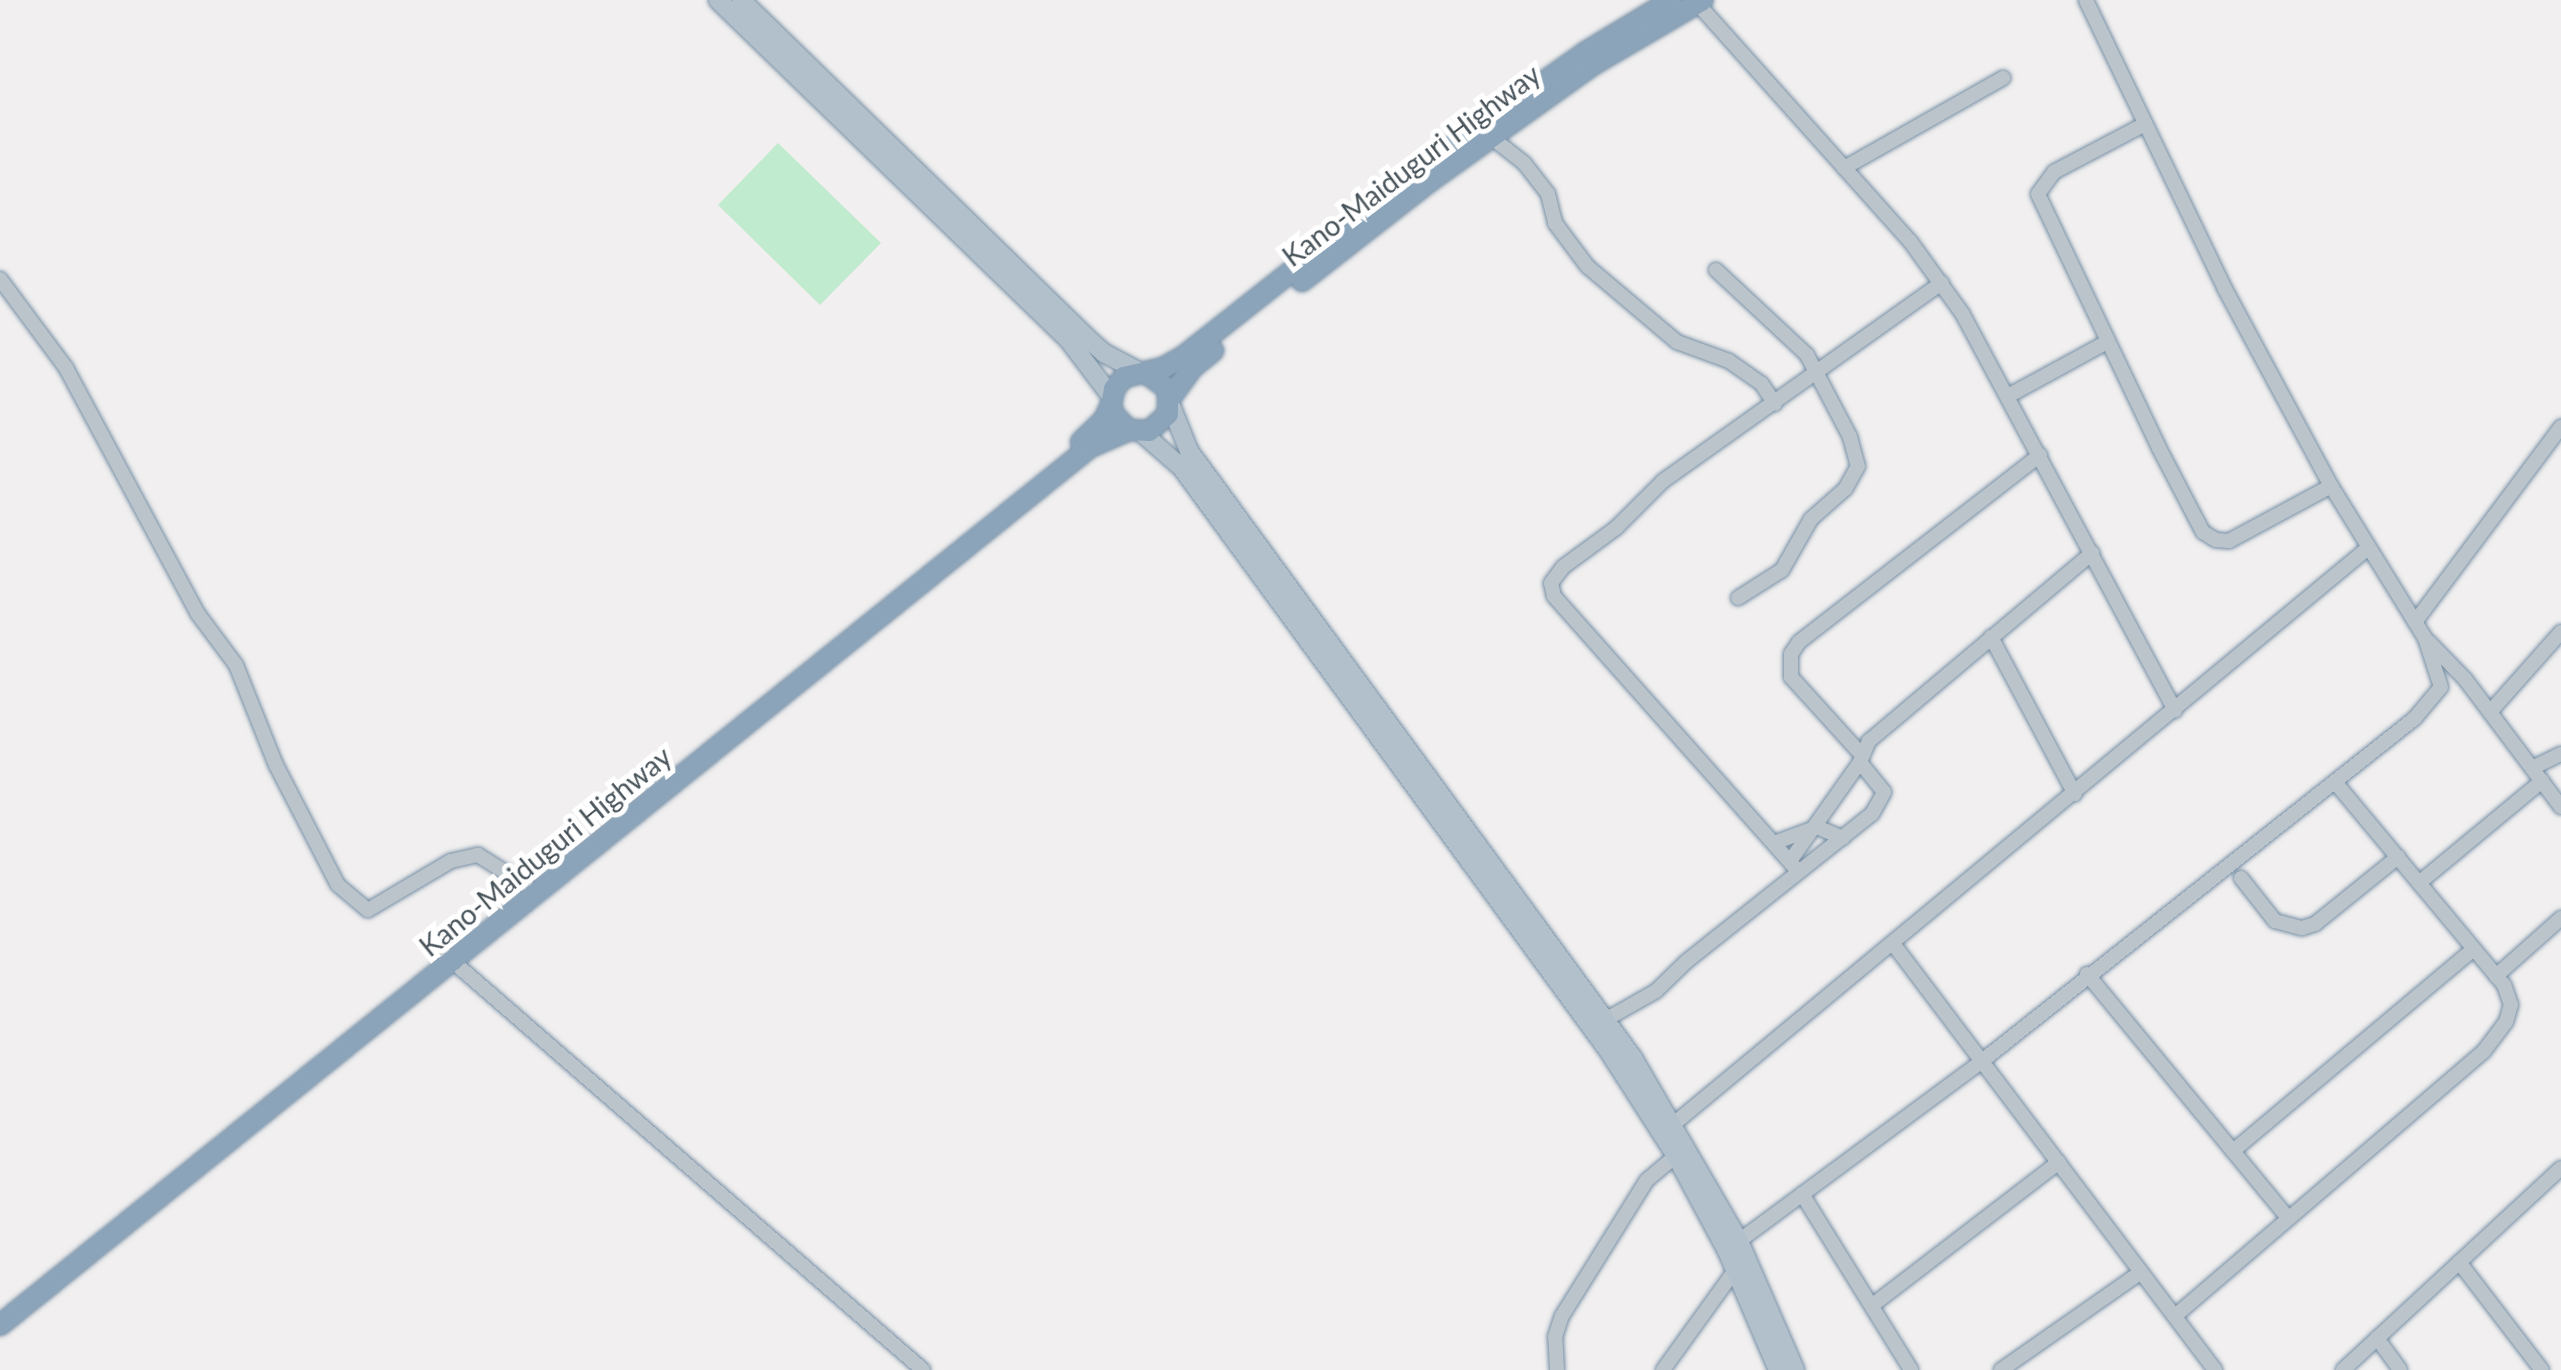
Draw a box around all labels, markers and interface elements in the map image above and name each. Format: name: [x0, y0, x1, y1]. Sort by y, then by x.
street label: Kano-Maiduguri Highway: [1276, 57, 1546, 273]
street label: Kano-Maiduguri Highway: [412, 739, 678, 963]

